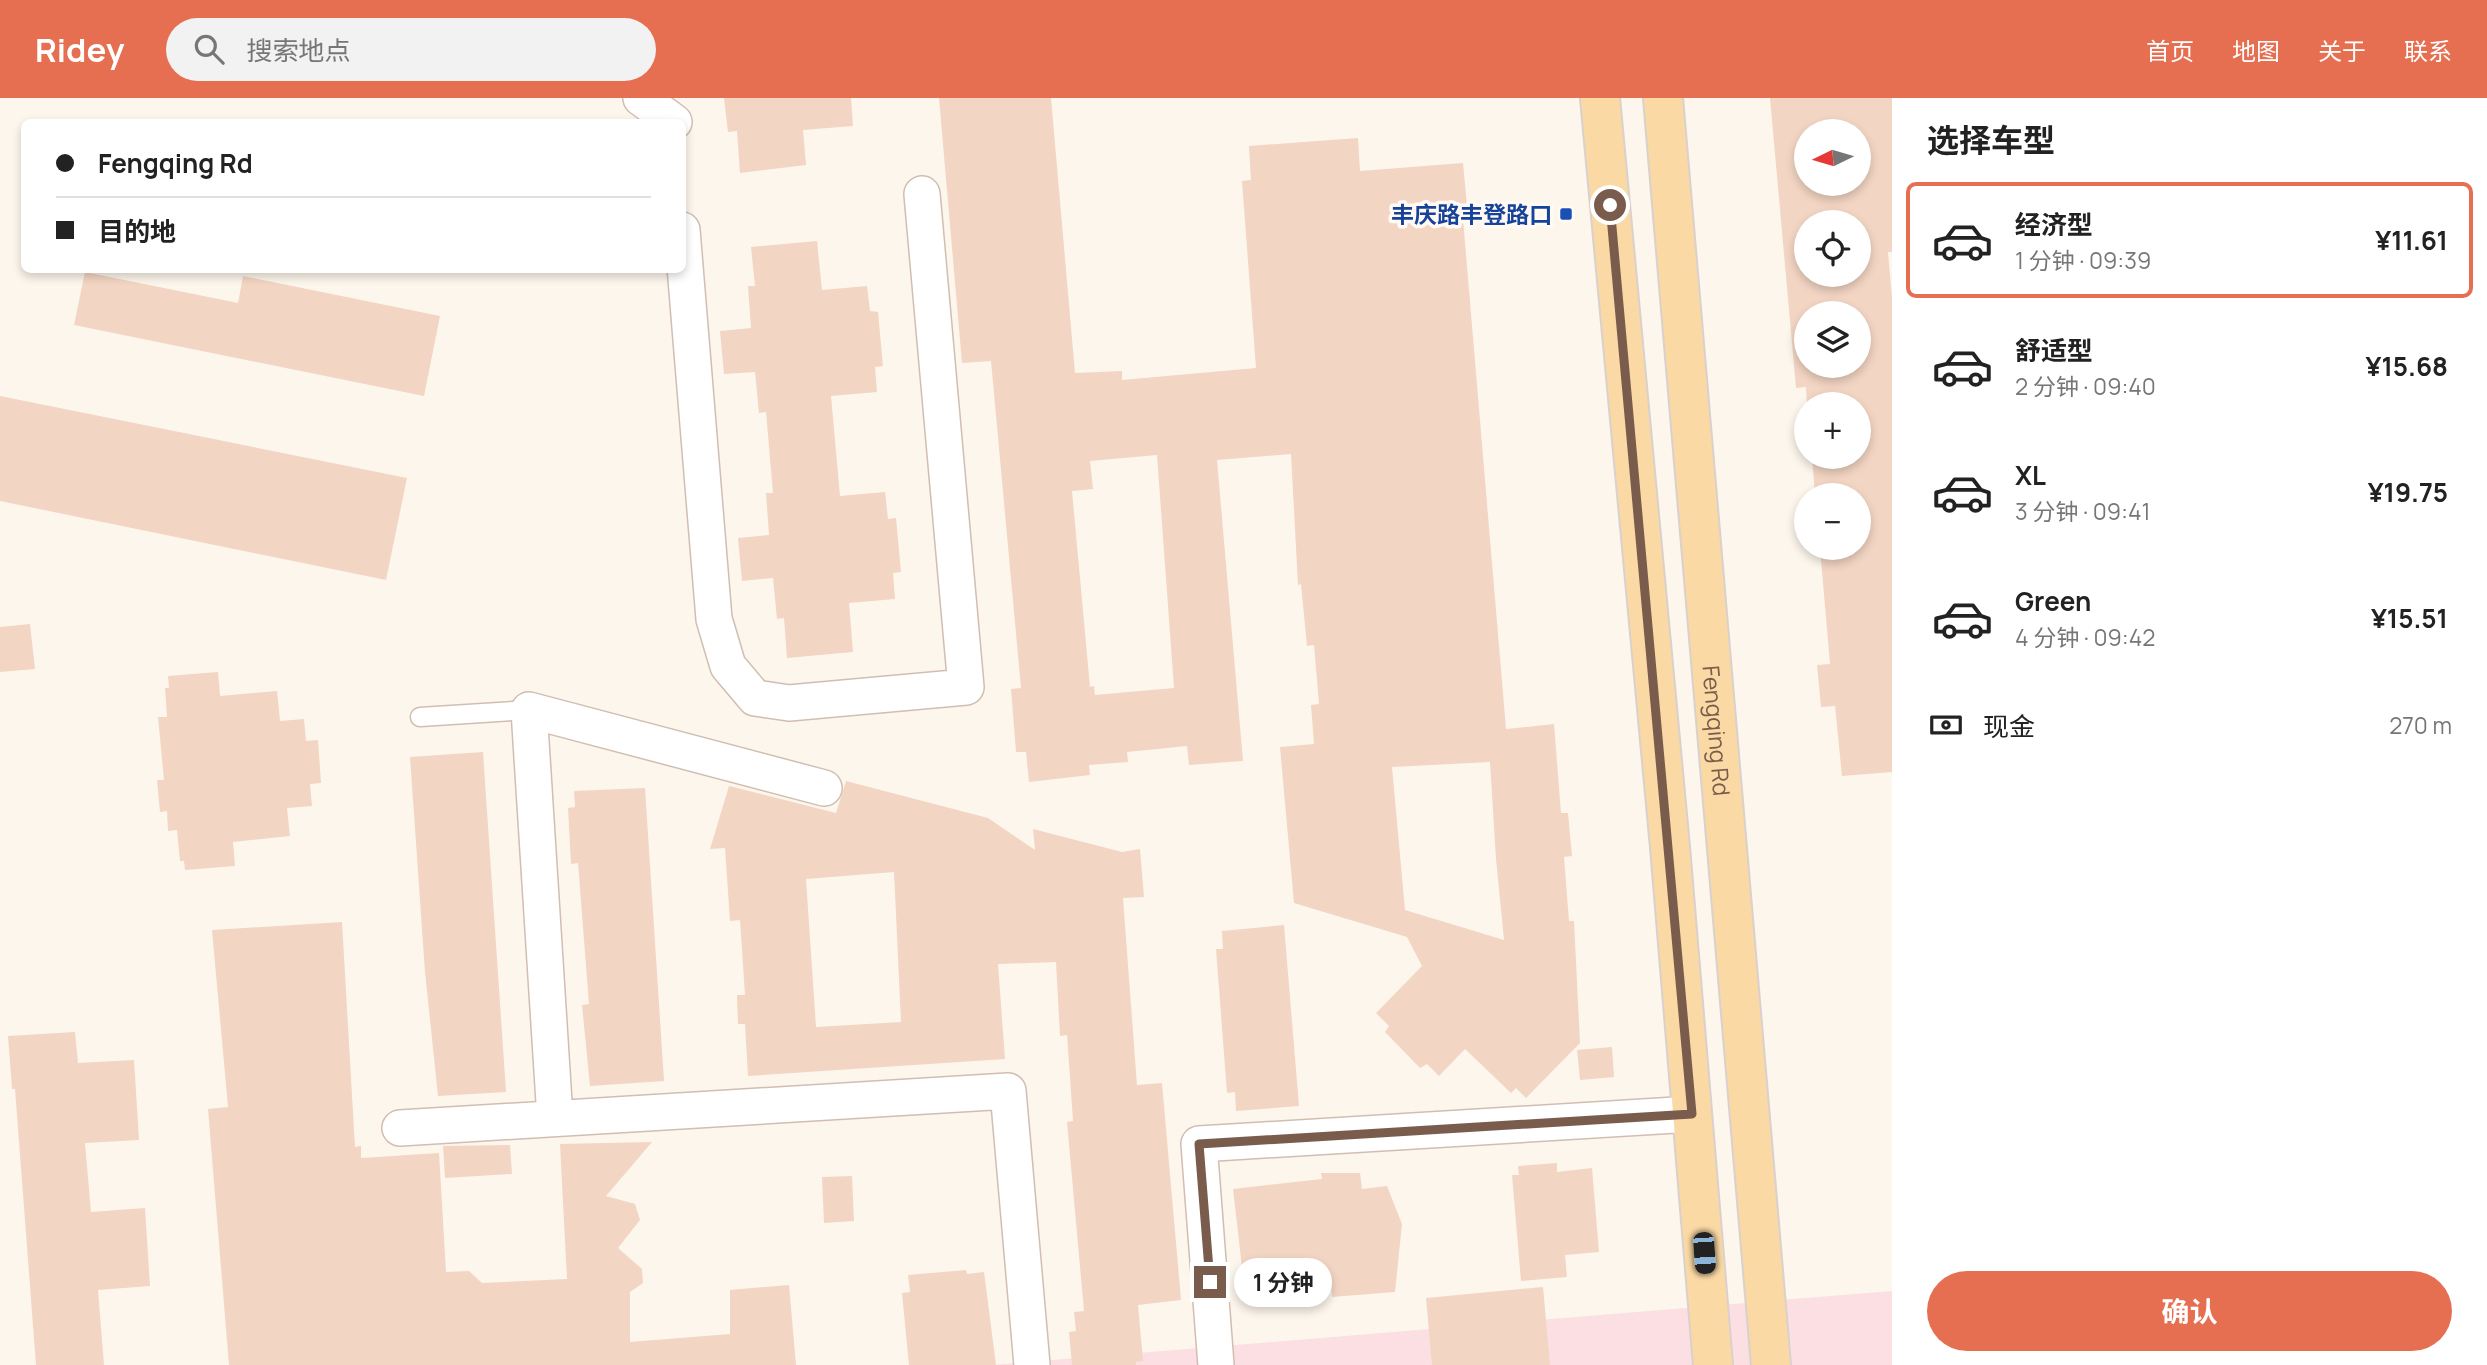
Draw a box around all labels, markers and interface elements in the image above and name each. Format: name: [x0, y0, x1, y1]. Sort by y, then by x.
search box: [166, 18, 656, 81]
text: Ridey: [35, 27, 124, 72]
icon: search: [190, 30, 228, 68]
text: 搜索地点: [246, 32, 350, 68]
text: 首页: [2146, 34, 2194, 67]
text: 地图: [2232, 34, 2280, 67]
text: 关于: [2318, 34, 2366, 67]
text: 联系: [2404, 34, 2452, 67]
text: 选择车型: [1927, 118, 2055, 162]
north arrow: [1794, 119, 1871, 196]
map controls: [1794, 119, 1871, 560]
text: Fengqing Rd: [98, 145, 253, 181]
route start: [1594, 189, 1626, 221]
place label: 丰庆路丰登路口: [1391, 198, 1552, 230]
marker: 丰庆路丰登路口: [1558, 206, 1574, 222]
text: 经济型: [2015, 206, 2093, 242]
icon: car: [1931, 209, 1994, 272]
button: locate: [1794, 210, 1871, 287]
text: 目的地: [98, 213, 176, 249]
text: ¥11.61: [2375, 222, 2448, 258]
text: 1 分钟 · 09:39: [2015, 244, 2151, 276]
button: layers: [1794, 301, 1871, 378]
text: 舒适型: [2015, 332, 2093, 368]
icon: car: [1931, 335, 1994, 398]
text: ¥15.68: [2366, 348, 2448, 384]
text: 2 分钟 · 09:40: [2015, 370, 2156, 402]
button: +: [1794, 392, 1871, 469]
text: XL: [2015, 457, 2046, 493]
icon: car: [1931, 461, 1994, 524]
text: ¥19.75: [2368, 474, 2448, 510]
button: −: [1794, 483, 1871, 560]
text: 3 分钟 · 09:41: [2015, 495, 2150, 527]
text: Green: [2015, 583, 2091, 619]
icon: car: [1931, 587, 1994, 650]
text: ¥15.51: [2371, 600, 2448, 636]
text: 4 分钟 · 09:42: [2015, 621, 2155, 653]
street label: Fengqing Rd: [1695, 664, 1738, 797]
icon: cash: [1927, 706, 1965, 744]
text: 现金: [1983, 708, 2035, 744]
text: 270 m: [2389, 709, 2452, 741]
car: [1693, 1231, 1716, 1275]
callout: 1 分钟: [1234, 1258, 1332, 1306]
route end: [1194, 1266, 1226, 1298]
text: 1 分钟: [1253, 1266, 1313, 1298]
button: 确认: [1927, 1271, 2452, 1351]

